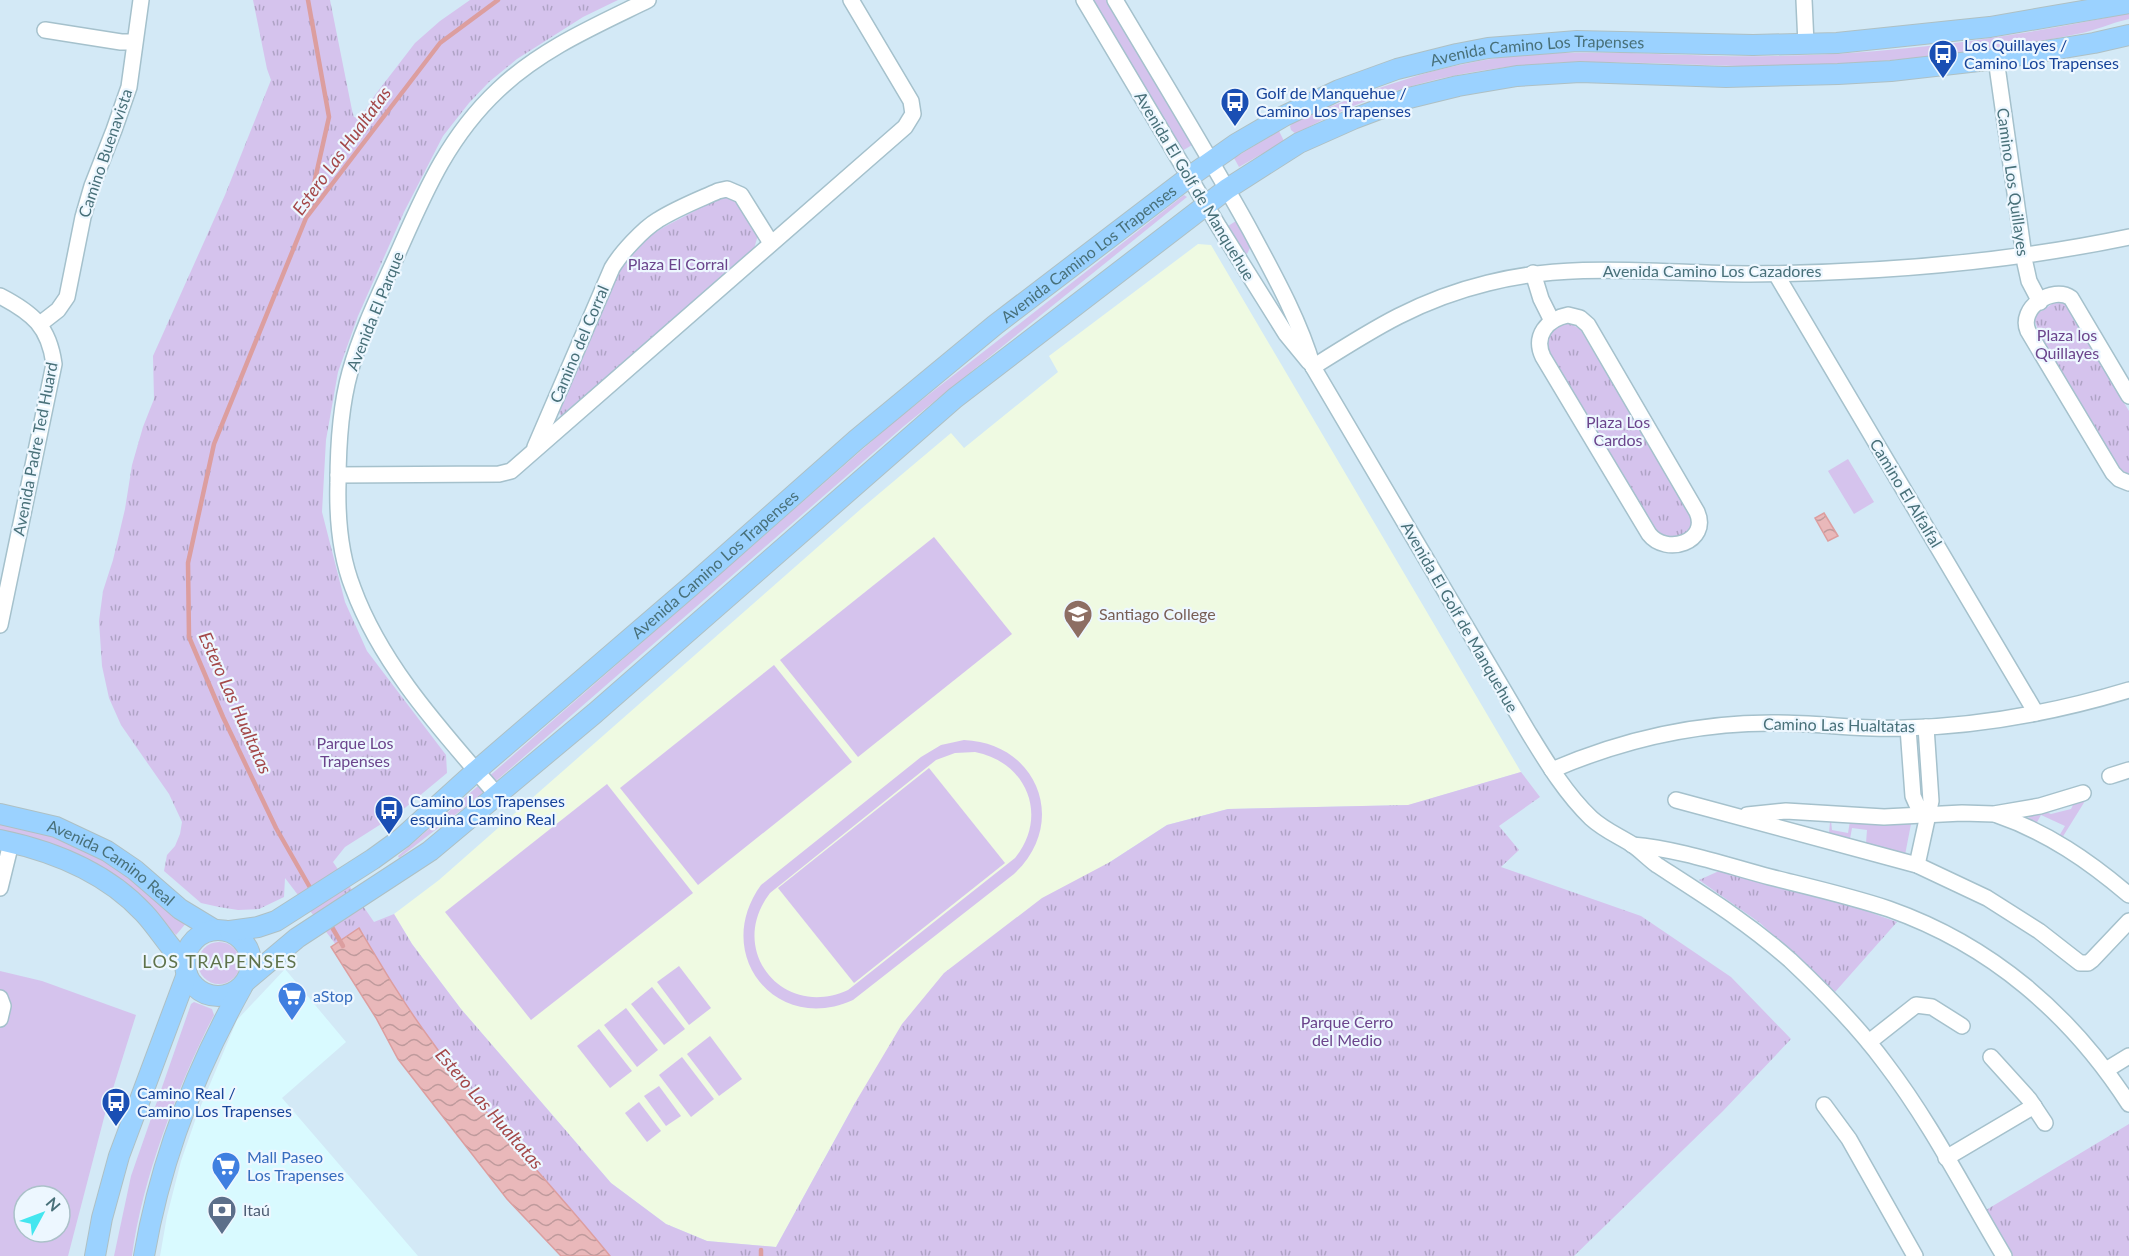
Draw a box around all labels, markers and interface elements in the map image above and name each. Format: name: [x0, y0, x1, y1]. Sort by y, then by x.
street label: Avenida Camino Los Trapenses: [1428, 31, 1644, 69]
place label: Los Quillayes / Camino Los Trapenses: [1964, 35, 2119, 72]
bus stop icon: Los Quillayes / Camino Los Trapenses: [1927, 38, 1959, 80]
water label: Estero Las Hualtatas: [287, 82, 395, 219]
place label: Golf de Manquehue / Camino Los Trapenses: [1256, 83, 1411, 120]
street label: Camino Buenavista: [74, 86, 135, 220]
bus stop icon: Golf de Manquehue / Camino Los Trapenses: [1219, 86, 1251, 128]
street label: Avenida El Golf de Manquehue: [1131, 88, 1259, 284]
street label: Camino Los Quillayes: [1994, 107, 2033, 257]
street label: Avenida Camino Los Trapenses: [997, 180, 1180, 326]
street label: Avenida El Parque: [342, 249, 407, 373]
park label: Plaza El Corral: [628, 254, 728, 273]
street label: Avenida Camino Los Cazadores: [1603, 261, 1821, 280]
street label: Camino del Corral: [545, 282, 612, 405]
park label: Plaza los Quillayes: [2035, 325, 2099, 362]
street label: Avenida Padre Ted Huard: [8, 360, 61, 537]
park label: Plaza Los Cardos: [1586, 412, 1650, 449]
street label: Camino El Alfalfal: [1867, 435, 1946, 551]
street label: Avenida Camino Los Trapenses: [627, 486, 802, 642]
street label: Avenida El Golf de Manquehue: [1398, 518, 1523, 715]
school or university icon: Santiago College: [1062, 598, 1094, 640]
place label: Santiago College: [1099, 604, 1216, 623]
water label: Estero Las Hualtatas: [195, 628, 277, 777]
street label: Camino Las Hualtatas: [1763, 714, 1915, 735]
park label: Parque Los Trapenses: [317, 733, 394, 770]
place label: Camino Los Trapenses esquina Camino Real: [410, 791, 565, 828]
bus stop icon: Camino Los Trapenses esquina Camino Real: [373, 794, 405, 836]
street label: Avenida Camino Real: [46, 815, 179, 909]
district label: LOS TRAPENSES: [142, 950, 298, 972]
supermarket icon: aStop: [276, 980, 308, 1022]
place label: aStop: [313, 986, 353, 1005]
park label: Parque Cerro del Medio: [1301, 1012, 1393, 1049]
water label: Estero Las Hualtatas: [431, 1043, 548, 1173]
place label: Camino Real / Camino Los Trapenses: [137, 1083, 292, 1120]
bus stop icon: Camino Real / Camino Los Trapenses: [100, 1086, 132, 1128]
place label: Mall Paseo Los Trapenses: [247, 1147, 344, 1184]
supermarket icon: Mall Paseo Los Trapenses: [210, 1150, 242, 1192]
north arrow: [12, 1184, 72, 1244]
text: N: [42, 1193, 65, 1215]
bank icon: Itaú: [206, 1194, 238, 1236]
place label: Itaú: [243, 1200, 270, 1219]

